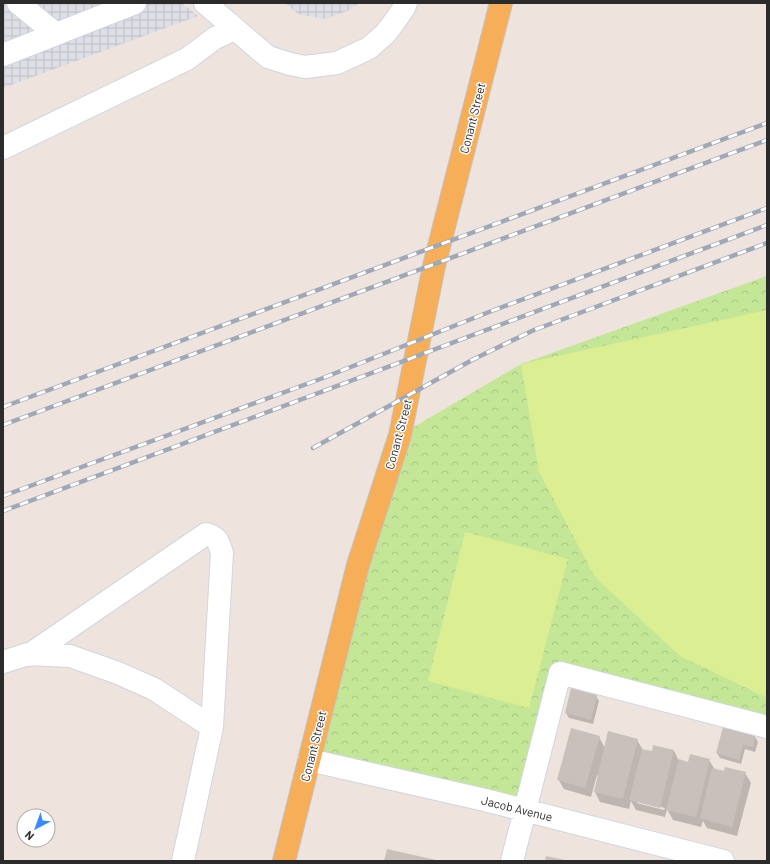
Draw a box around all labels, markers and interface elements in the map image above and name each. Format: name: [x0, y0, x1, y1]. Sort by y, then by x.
street label: Conant Street: [456, 81, 488, 155]
street label: Conant Street: [382, 397, 414, 471]
street label: Conant Street: [297, 709, 329, 783]
street label: Jacob Avenue: [480, 792, 554, 824]
north arrow: [16, 808, 56, 848]
text: N: [22, 829, 36, 843]

